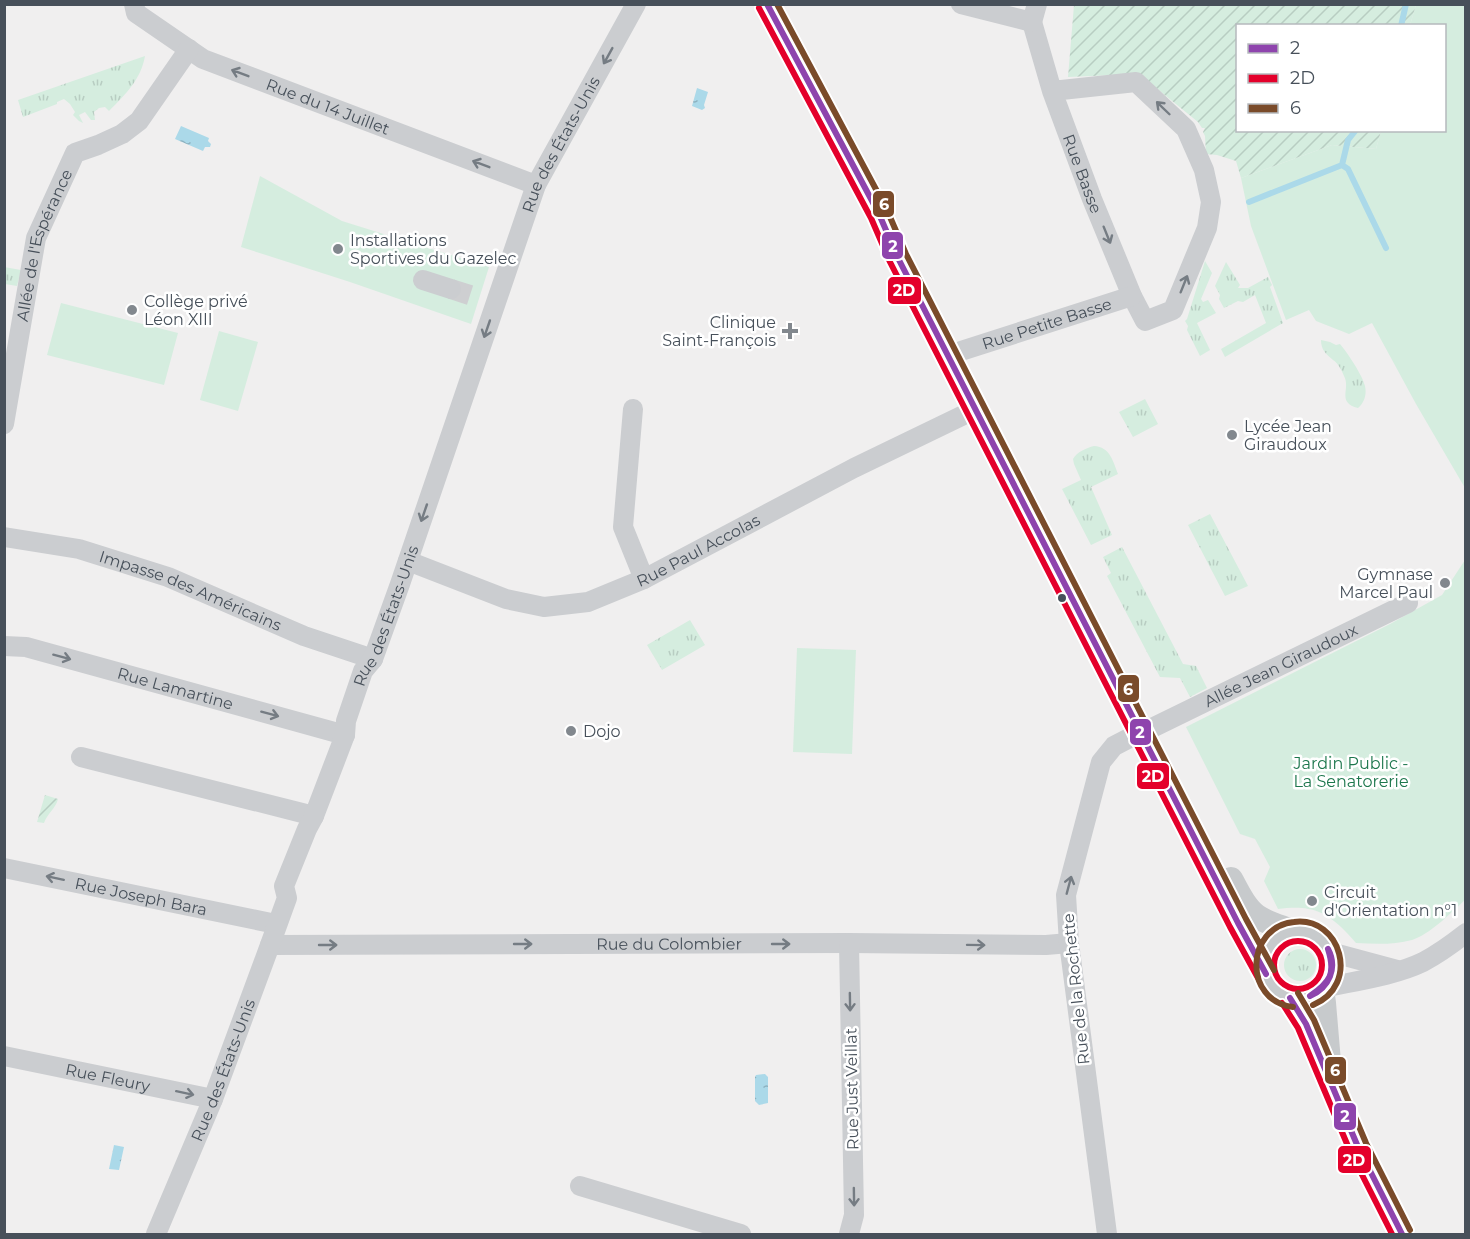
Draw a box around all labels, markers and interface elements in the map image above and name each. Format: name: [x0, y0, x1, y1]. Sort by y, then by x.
legend: [1236, 24, 1446, 132]
text: 2: [1290, 37, 1300, 59]
one-way arrow: [602, 46, 613, 64]
one-way arrow: [231, 67, 250, 78]
text: 2D: [1290, 67, 1315, 89]
street label: Rue des États-Unis: [518, 73, 604, 215]
street label: Rue du 14 Juillet: [263, 74, 393, 138]
text: 6: [1290, 97, 1301, 119]
one-way arrow: [1156, 100, 1171, 115]
street label: Rue Basse: [1059, 131, 1106, 216]
one-way arrow: [473, 158, 491, 169]
street label: Allée de l'Espérance: [12, 166, 76, 323]
line badge: 6: [872, 190, 895, 218]
text: 6: [879, 195, 889, 214]
one-way arrow: [1102, 226, 1113, 244]
place label: Installations Sportives du Gazelec: [350, 231, 517, 268]
line badge: 2: [881, 231, 904, 260]
text: 2: [888, 237, 898, 256]
marker: Installations Sportives du Gazelec: [331, 242, 345, 256]
one-way arrow: [1179, 275, 1190, 293]
line badge: 2D: [887, 276, 922, 305]
text: 2D: [893, 281, 915, 300]
place label: Collège privé Léon XIII: [144, 292, 248, 329]
street label: Rue Petite Basse: [980, 294, 1114, 353]
marker: Collège privé Léon XIII: [125, 303, 139, 317]
place label: Clinique Saint-François: [662, 313, 776, 350]
one-way arrow: [481, 319, 492, 338]
marker: Clinique Saint-François: [781, 322, 799, 340]
place label: Lycée Jean Giraudoux: [1244, 417, 1332, 454]
marker: Lycée Jean Giraudoux: [1225, 428, 1239, 442]
one-way arrow: [418, 503, 429, 522]
street label: Rue Paul Accolas: [634, 510, 763, 591]
street label: Rue des États-Unis: [349, 543, 422, 689]
street label: Impasse des Américains: [97, 547, 285, 635]
place label: Gymnase Marcel Paul: [1339, 565, 1433, 602]
marker: Gymnase Marcel Paul: [1438, 576, 1452, 590]
unlabelled marker: [1056, 592, 1068, 604]
street label: Allée Jean Giraudoux: [1201, 619, 1361, 711]
one-way arrow: [52, 652, 71, 663]
street label: Rue Lamartine: [115, 663, 236, 713]
line badge: 6: [1117, 674, 1140, 703]
text: 6: [1123, 680, 1133, 699]
one-way arrow: [260, 709, 279, 720]
line badge: 2: [1129, 718, 1152, 746]
place label: Dojo: [583, 722, 621, 741]
text: 2: [1135, 723, 1145, 742]
marker: Dojo: [564, 724, 578, 738]
park label: Jardin Public - La Senatorerie: [1293, 754, 1409, 791]
line badge: 2D: [1136, 762, 1170, 790]
text: 2D: [1142, 767, 1164, 786]
one-way arrow: [45, 872, 65, 883]
street label: Rue Joseph Bara: [73, 873, 209, 919]
one-way arrow: [1064, 876, 1075, 895]
place label: Circuit d'Orientation n°1: [1324, 883, 1457, 920]
marker: Circuit d'Orientation n°1: [1305, 894, 1319, 908]
street label: Rue de la Rochette: [1059, 912, 1093, 1066]
street label: Rue du Colombier: [596, 934, 742, 953]
one-way arrow: [513, 938, 533, 950]
one-way arrow: [771, 938, 791, 950]
one-way arrow: [318, 939, 338, 951]
one-way arrow: [966, 939, 986, 951]
one-way arrow: [844, 991, 856, 1011]
street label: Rue des États-Unis: [187, 996, 259, 1144]
street label: Rue Just Veillat: [841, 1027, 863, 1150]
line badge: 6: [1324, 1056, 1347, 1085]
street label: Rue Fleury: [64, 1059, 152, 1095]
text: 6: [1330, 1061, 1340, 1080]
one-way arrow: [175, 1088, 195, 1099]
line badge: 2: [1333, 1102, 1357, 1131]
text: 2: [1340, 1107, 1350, 1126]
line badge: 2D: [1337, 1145, 1372, 1174]
text: 2D: [1343, 1151, 1365, 1170]
one-way arrow: [848, 1186, 860, 1206]

